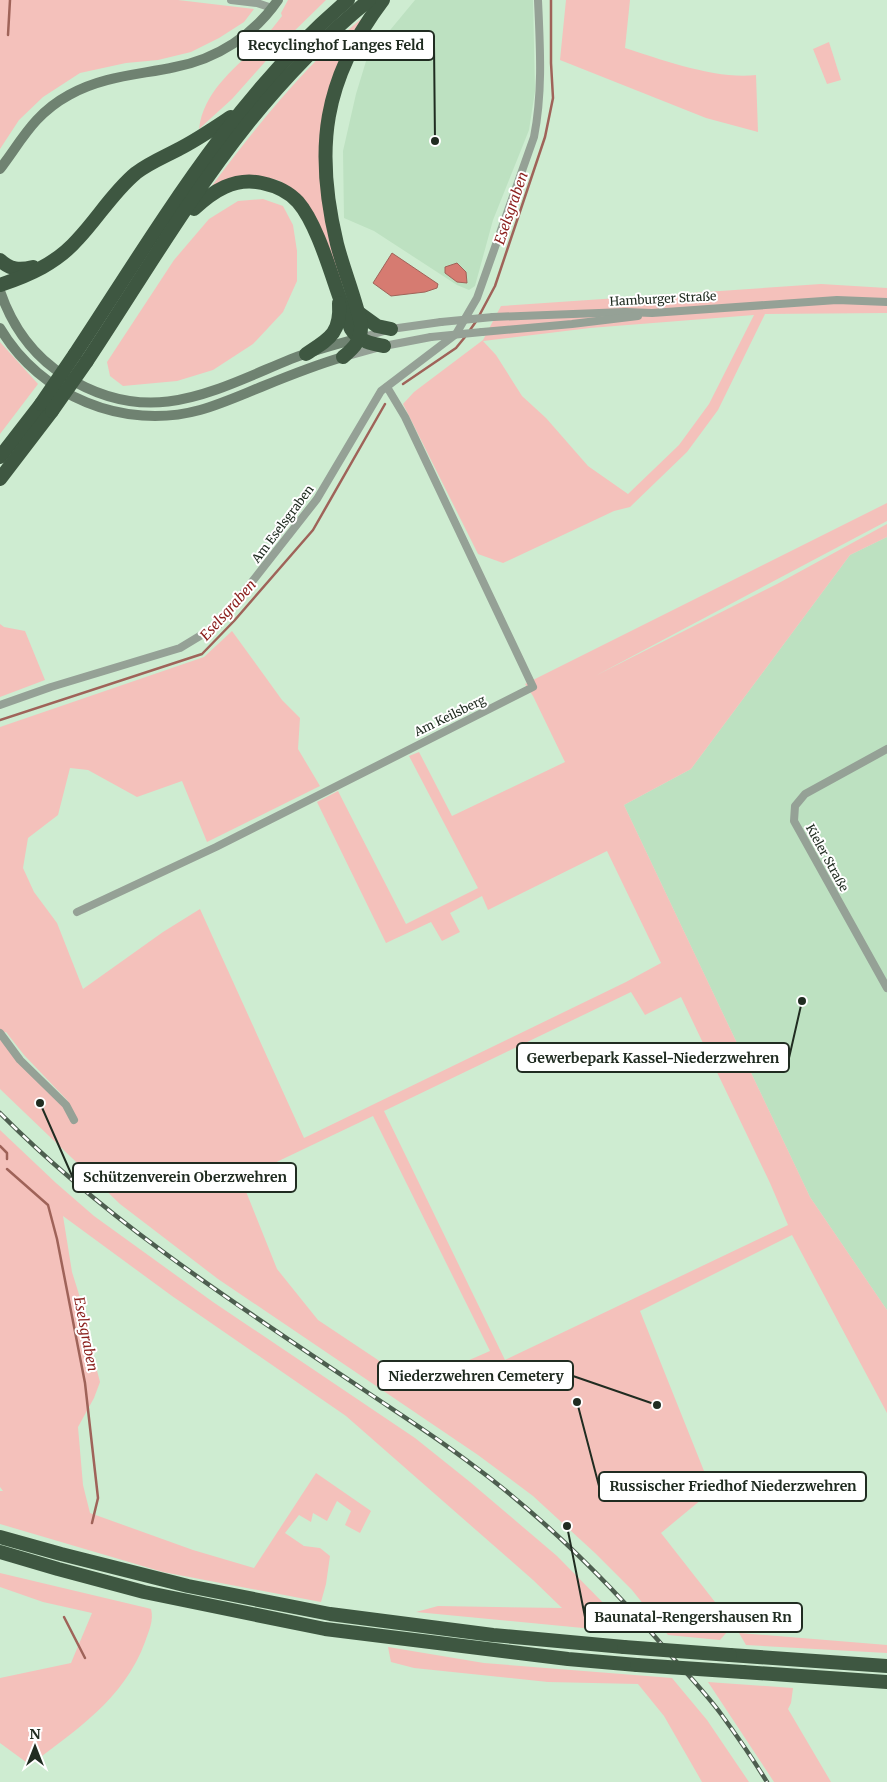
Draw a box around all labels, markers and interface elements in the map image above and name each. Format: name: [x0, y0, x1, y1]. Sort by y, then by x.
callout: Recyclinghof Langes Feld: [238, 31, 434, 60]
text: Recyclinghof Langes Feld: [248, 36, 425, 54]
water label: Eselsgraben: [490, 169, 532, 247]
street label: Hamburger Straße: [609, 288, 717, 309]
street label: Am Eselsgraben: [248, 482, 317, 566]
water label: Eselsgraben: [196, 576, 260, 644]
street label: Am Keilsberg: [411, 692, 488, 740]
street label: Kieler Straße: [803, 821, 852, 894]
callout: Gewerbepark Kassel-Niederzwehren: [517, 1043, 789, 1072]
text: Gewerbepark Kassel-Niederzwehren: [527, 1049, 780, 1067]
callout: Schützenverein Oberzwehren: [73, 1163, 296, 1192]
text: Schützenverein Oberzwehren: [83, 1168, 287, 1186]
water label: Eselsgraben: [70, 1295, 102, 1373]
callout: Niederzwehren Cemetery: [378, 1361, 573, 1390]
text: Niederzwehren Cemetery: [388, 1367, 564, 1385]
callout: Russischer Friedhof Niederzwehren: [599, 1472, 866, 1501]
text: Russischer Friedhof Niederzwehren: [609, 1477, 857, 1495]
callout: Baunatal-Rengershausen Rn: [585, 1603, 802, 1632]
text: Baunatal-Rengershausen Rn: [594, 1608, 792, 1626]
north arrow: [10, 1722, 60, 1772]
text: N: [29, 1725, 41, 1743]

